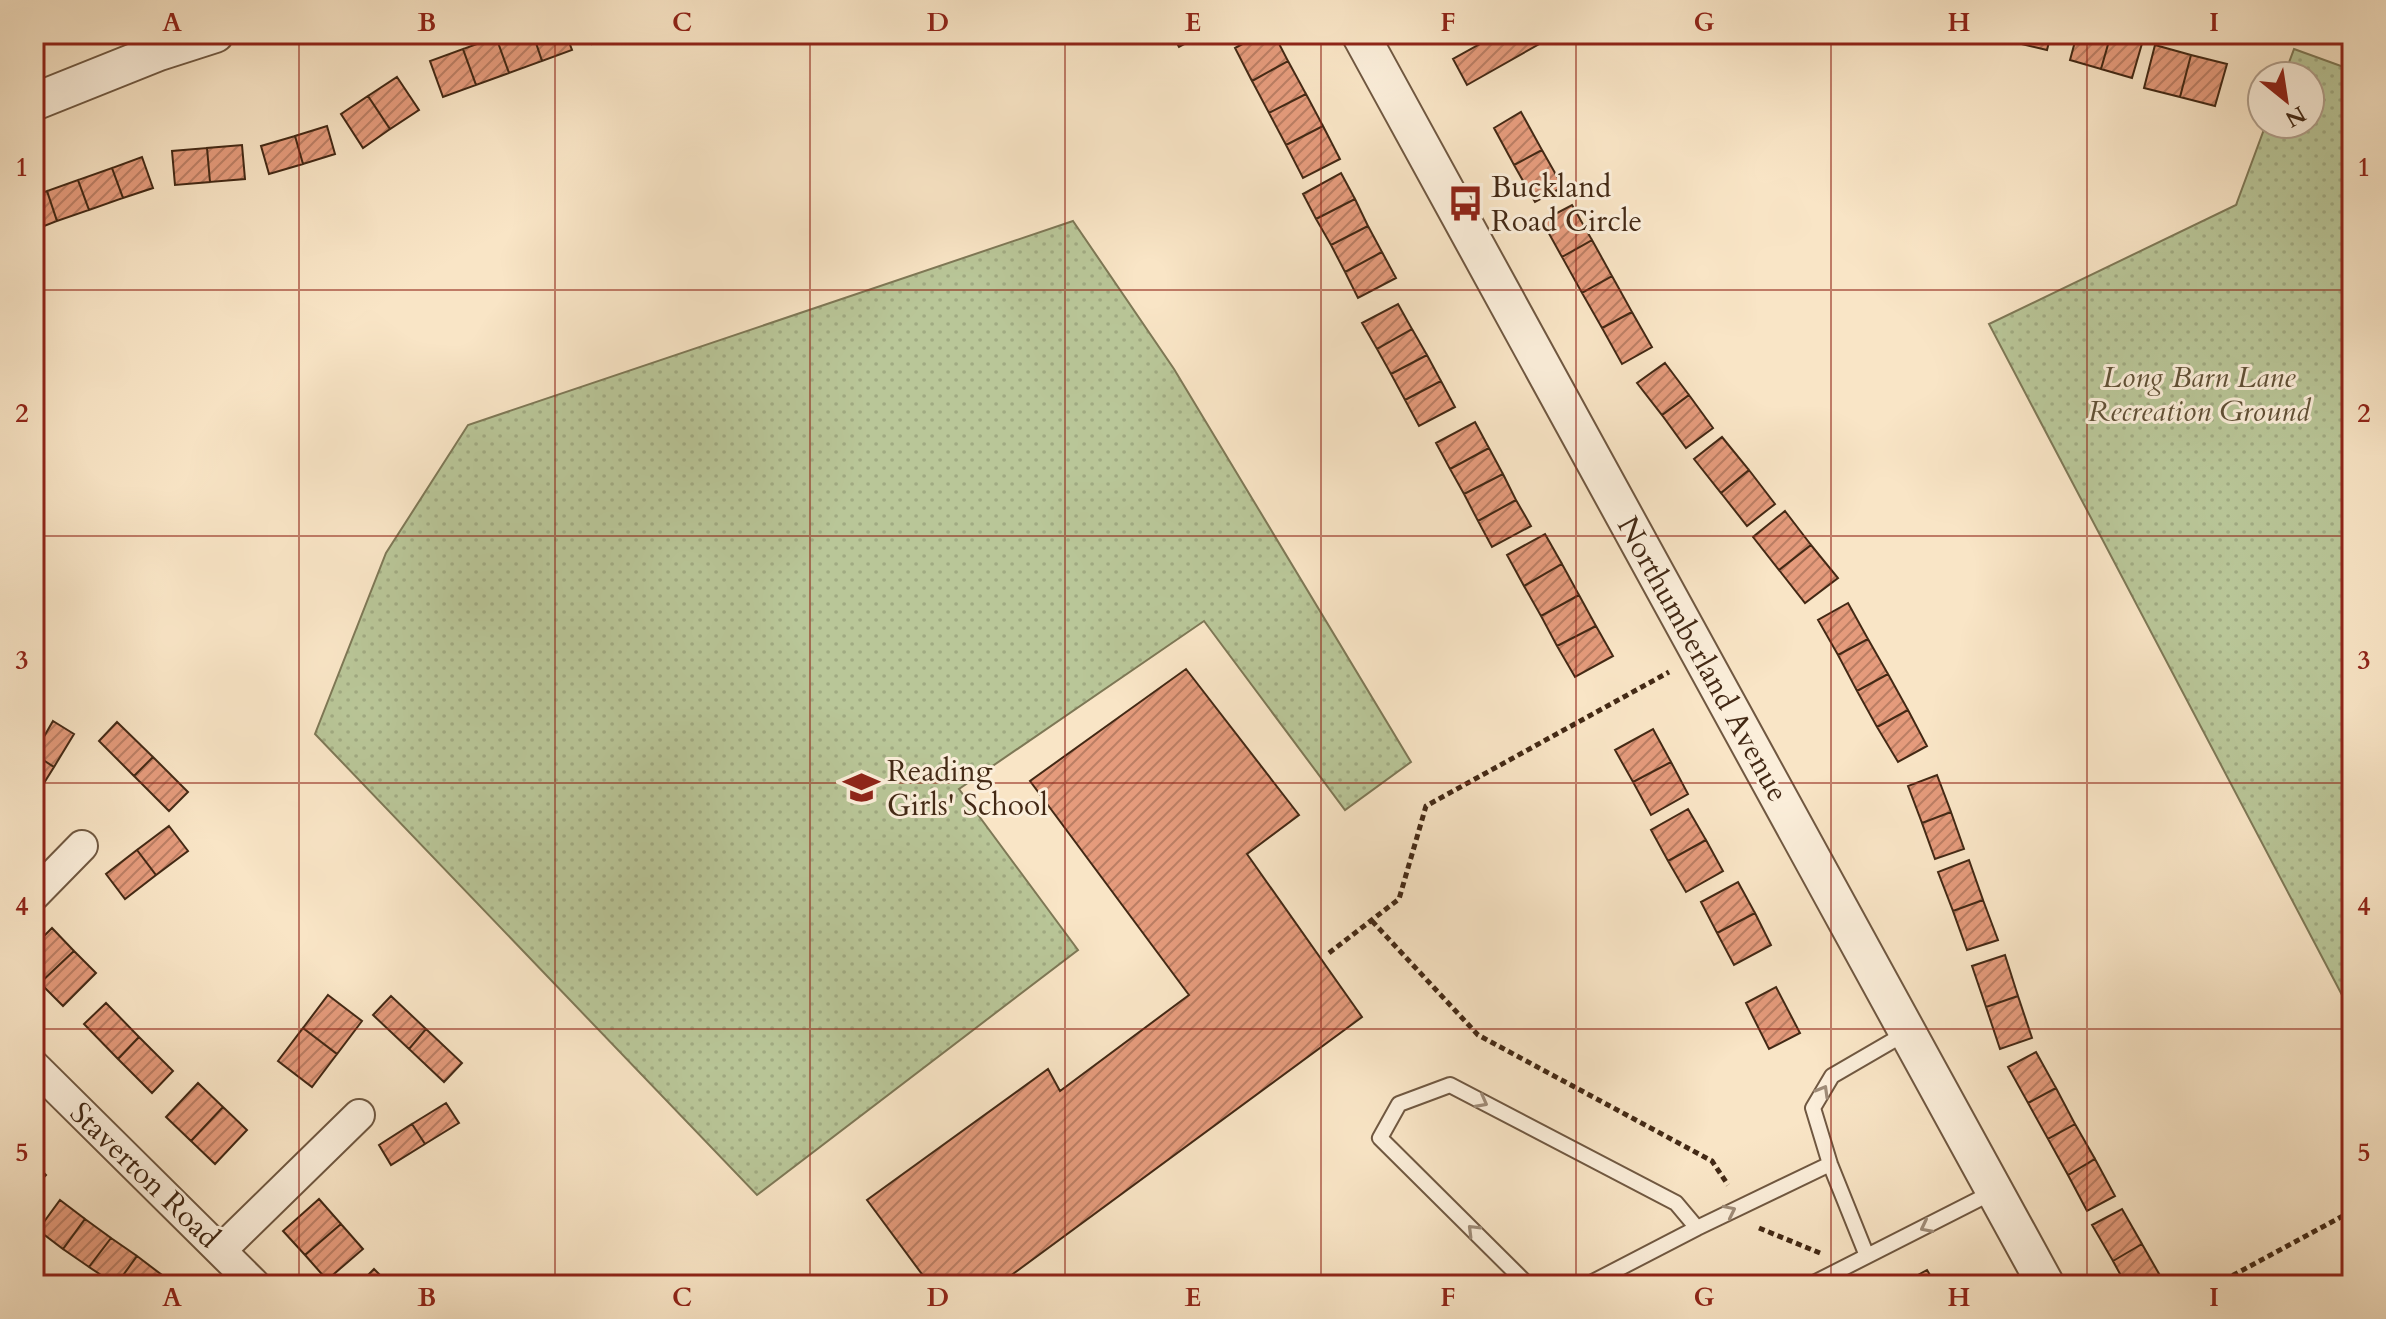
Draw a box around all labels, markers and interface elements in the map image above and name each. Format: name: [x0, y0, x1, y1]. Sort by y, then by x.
text: A: [162, 5, 182, 40]
text: B: [418, 5, 436, 40]
text: C: [672, 5, 692, 40]
text: D: [927, 5, 949, 40]
text: E: [1185, 5, 1201, 40]
text: F: [1440, 5, 1456, 40]
text: G: [1693, 5, 1715, 40]
text: H: [1948, 5, 1971, 40]
text: I: [2209, 5, 2219, 40]
north arrow: [2246, 60, 2326, 140]
text: N: [2280, 99, 2311, 134]
text: 1: [15, 150, 29, 185]
text: 1: [2357, 150, 2371, 185]
place label: Buckland Road Circle: [1491, 167, 1642, 242]
bus stop icon: Buckland Road Circle: [1446, 185, 1484, 223]
park label: Long Barn Lane Recreation Ground: [2088, 357, 2312, 432]
text: 2: [15, 396, 29, 431]
text: 2: [2357, 396, 2371, 431]
street label: Northumberland Avenue: [1607, 509, 1798, 809]
text: 3: [15, 643, 29, 678]
text: 3: [2357, 643, 2371, 678]
place label: Reading Girls' School: [887, 751, 1048, 826]
school or university icon: Reading Girls' School: [842, 769, 880, 807]
text: 4: [15, 889, 29, 924]
text: 4: [2357, 889, 2371, 924]
one-way arrow: [1813, 1085, 1829, 1100]
street label: Staverton Road: [61, 1093, 229, 1257]
one-way arrow: [1473, 1093, 1488, 1108]
text: 5: [15, 1135, 29, 1170]
text: 5: [2357, 1135, 2371, 1170]
one-way arrow: [1721, 1205, 1736, 1221]
one-way arrow: [1919, 1217, 1934, 1232]
one-way arrow: [1468, 1225, 1482, 1239]
text: A: [162, 1280, 182, 1315]
text: B: [418, 1280, 436, 1315]
text: C: [672, 1280, 692, 1315]
text: D: [927, 1280, 949, 1315]
text: E: [1185, 1280, 1201, 1315]
text: F: [1440, 1280, 1456, 1315]
text: G: [1693, 1280, 1715, 1315]
text: H: [1948, 1280, 1971, 1315]
text: I: [2209, 1280, 2219, 1315]

